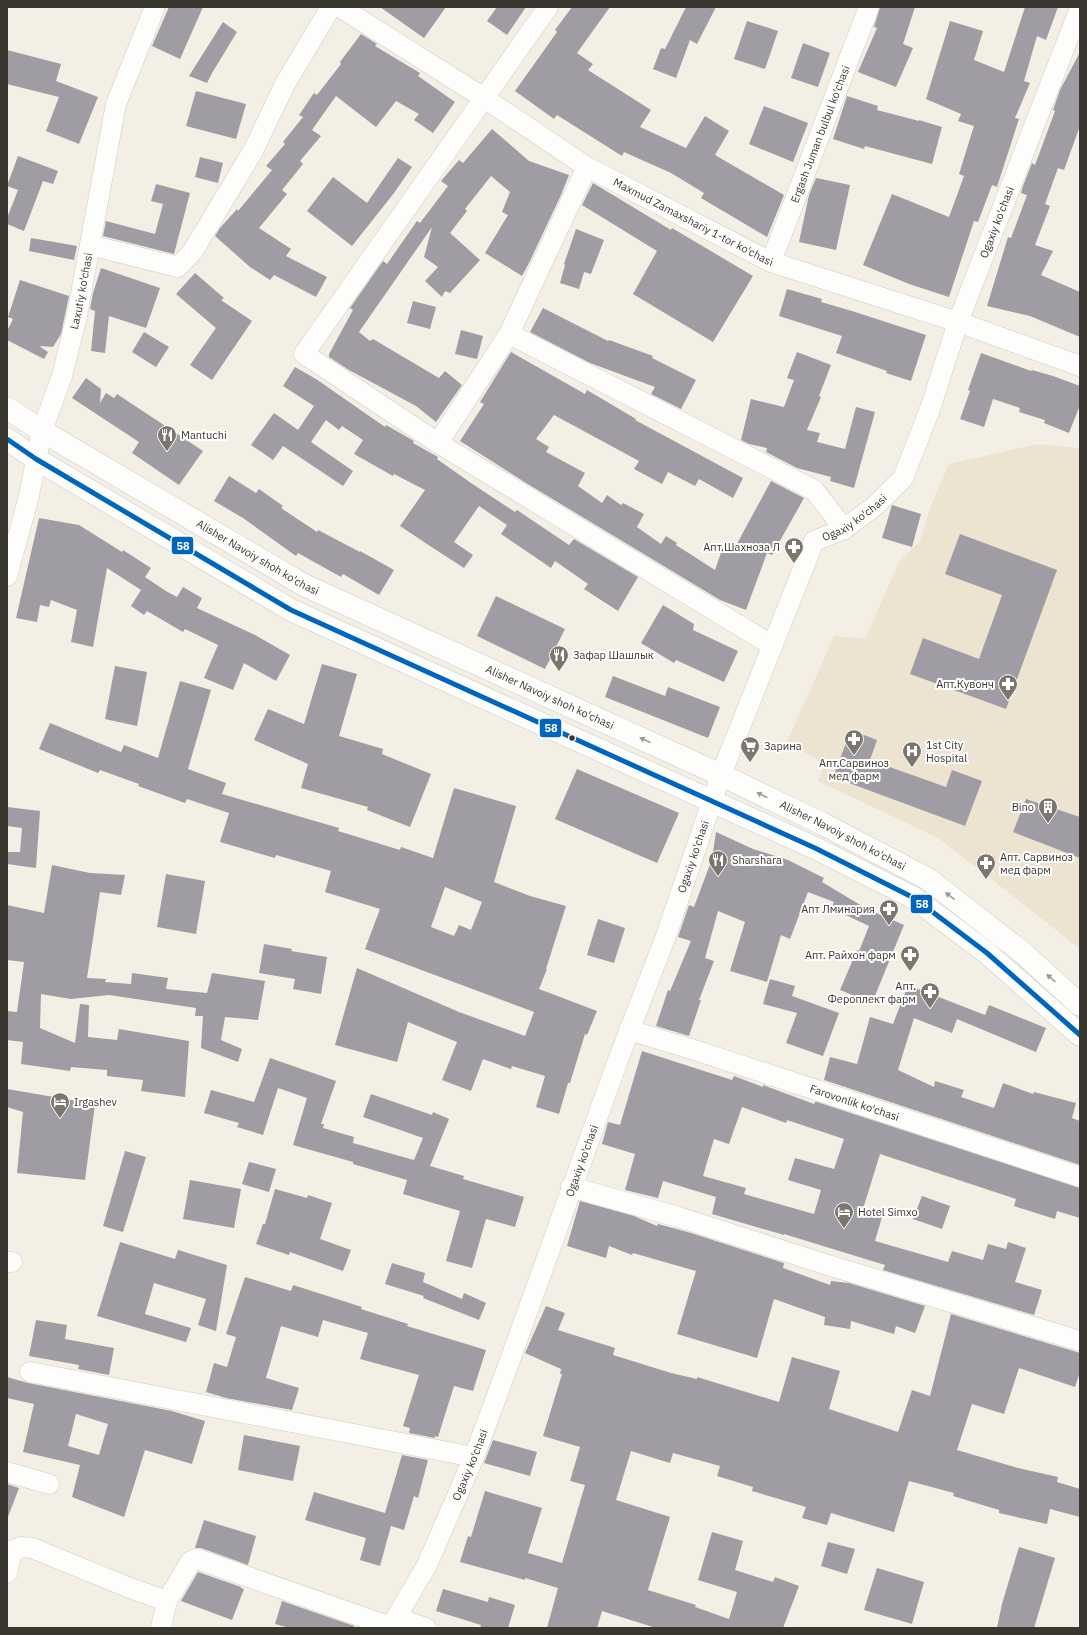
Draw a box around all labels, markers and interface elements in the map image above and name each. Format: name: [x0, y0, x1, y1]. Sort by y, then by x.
street label: Ergash Juman bulbul ko'chasi: [787, 63, 853, 205]
street label: Maxmud Zamaxshariy 1-tor ko'chasi: [611, 175, 775, 269]
street label: Ogaxiy ko'chasi: [976, 185, 1017, 260]
street label: Laxutiy ko'chasi: [67, 252, 95, 331]
restaurant icon: Mantuchi: [156, 424, 178, 452]
place label: Mantuchi: [181, 428, 227, 442]
street label: Ogaxiy ko'chasi: [820, 491, 890, 544]
street label: Alisher Navoiy shoh ko'chasi: [194, 516, 321, 598]
line badge: 58: [171, 536, 194, 555]
pharmacy icon: Апт.Шахноза Л: [783, 536, 805, 564]
text: 58: [176, 539, 190, 553]
place label: Апт.Шахноза Л: [703, 540, 780, 554]
restaurant icon: Зафар Шашлык: [548, 644, 570, 672]
place label: Зафар Шашлык: [573, 648, 654, 662]
street label: Alisher Navoiy shoh ko'chasi: [484, 662, 616, 732]
pharmacy icon: Апт.Кувонч: [997, 673, 1019, 701]
place label: Апт.Кувонч: [936, 677, 994, 691]
line badge: 58: [539, 718, 562, 738]
text: 58: [544, 721, 558, 735]
pharmacy icon: Апт.Сарвиноз мед фарм: [843, 728, 865, 756]
unlabelled marker: [567, 733, 577, 743]
supermarket icon: Зарина: [739, 735, 761, 763]
one-way arrow: [639, 737, 650, 743]
place label: 1st City Hospital: [926, 738, 967, 765]
place label: Зарина: [764, 739, 802, 753]
hospital icon: 1st City Hospital: [901, 740, 923, 768]
place label: Апт.Сарвиноз мед фарм: [819, 756, 889, 783]
one-way arrow: [757, 792, 768, 798]
building icon: Bino: [1037, 796, 1059, 824]
street label: Alisher Navoiy shoh ko'chasi: [778, 797, 908, 873]
place label: Bino: [1012, 800, 1034, 814]
street label: Ogaxiy ko'chasi: [674, 819, 712, 895]
restaurant icon: Sharshara: [707, 849, 729, 877]
place label: Апт. Сарвиноз мед фарм: [1000, 850, 1073, 877]
pharmacy icon: Апт. Сарвиноз мед фарм: [975, 852, 997, 880]
place label: Sharshara: [732, 853, 782, 867]
one-way arrow: [945, 892, 956, 901]
line badge: 58: [910, 894, 933, 914]
text: 58: [915, 897, 929, 911]
pharmacy icon: Апт Лминария: [878, 898, 900, 926]
place label: Апт Лминария: [801, 902, 875, 916]
pharmacy icon: Апт. Райхон фарм: [899, 944, 921, 972]
place label: Апт. Райхон фарм: [805, 948, 896, 962]
one-way arrow: [1046, 974, 1056, 983]
place label: Апт. Фероплект фарм: [828, 979, 916, 1006]
pharmacy icon: Апт. Фероплект фарм: [919, 981, 941, 1009]
street label: Farovonlik ko'chasi: [808, 1081, 901, 1124]
hotel icon: Irgashev: [49, 1091, 71, 1119]
place label: Irgashev: [74, 1095, 117, 1109]
street label: Ogaxiy ko'chasi: [562, 1123, 601, 1199]
hotel icon: Hotel Simxo: [833, 1201, 855, 1229]
place label: Hotel Simxo: [858, 1205, 918, 1219]
street label: Ogaxiy ko'chasi: [449, 1427, 491, 1503]

